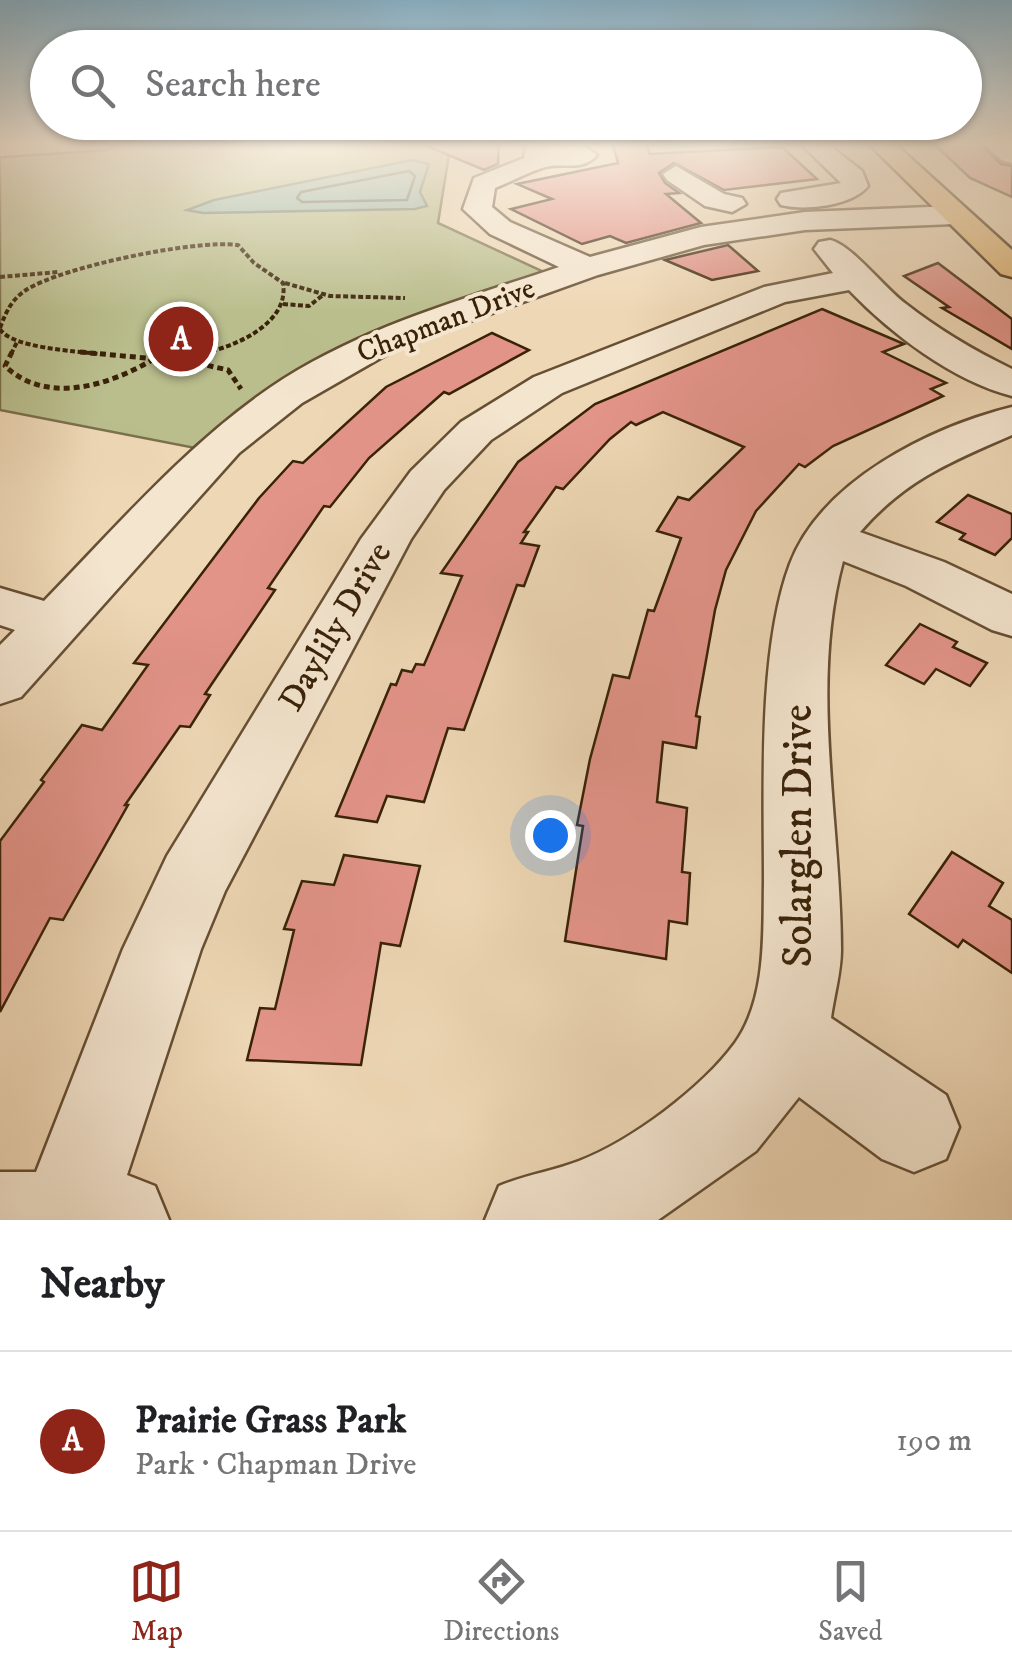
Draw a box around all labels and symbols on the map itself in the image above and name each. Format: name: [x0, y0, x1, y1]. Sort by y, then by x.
street label: Chapman Drive: [352, 270, 540, 372]
pin: A: [148, 302, 214, 376]
street label: Daylily Drive: [270, 534, 402, 720]
street label: Solarglen Drive: [773, 704, 825, 968]
your location: [525, 810, 576, 861]

